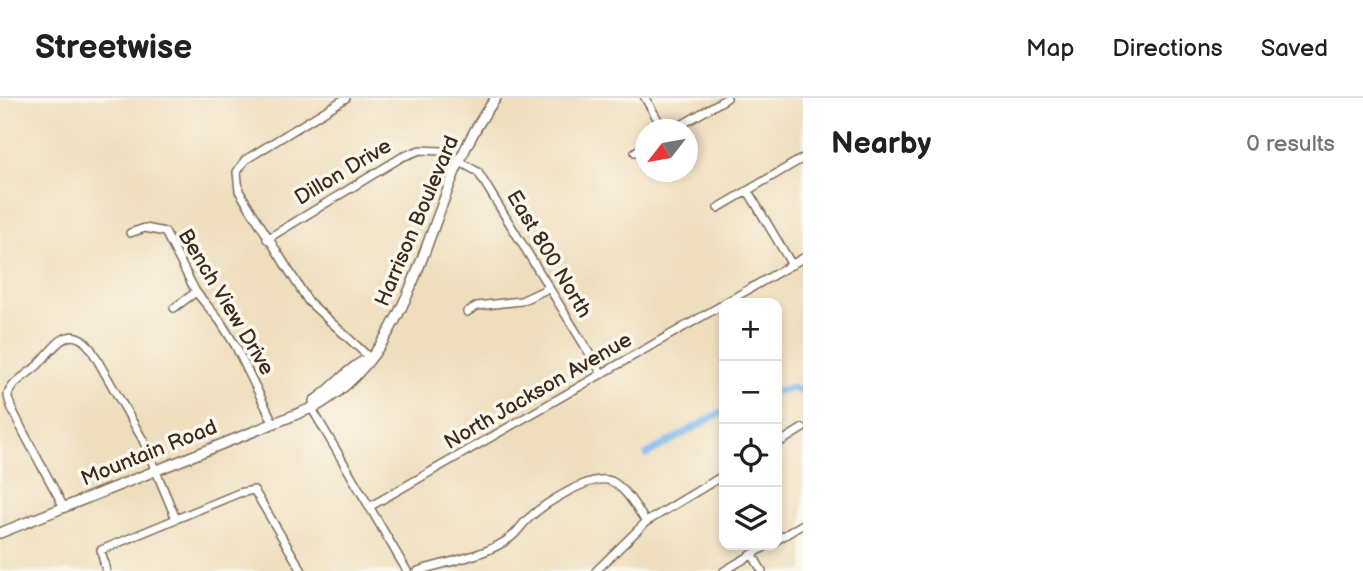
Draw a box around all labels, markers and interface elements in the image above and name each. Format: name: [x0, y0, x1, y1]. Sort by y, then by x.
text: Streetwise: [35, 28, 192, 68]
text: Map: [1026, 34, 1074, 63]
text: Directions: [1112, 34, 1223, 63]
text: Saved: [1261, 34, 1328, 63]
north arrow: [635, 119, 698, 182]
text: Nearby: [831, 126, 931, 162]
text: 0 results: [1246, 130, 1335, 158]
street label: Harrison Boulevard: [370, 132, 464, 310]
street label: Dillon Drive: [290, 133, 396, 211]
street label: East 800 North: [501, 186, 597, 322]
street label: Bench View Drive: [173, 224, 279, 380]
map controls: [719, 298, 782, 550]
button: +: [719, 298, 782, 361]
street label: North Jackson Avenue: [440, 327, 636, 455]
button: −: [719, 361, 782, 424]
street label: Mountain Road: [77, 414, 221, 492]
button: locate: [719, 424, 782, 487]
button: layers: [719, 487, 782, 550]

